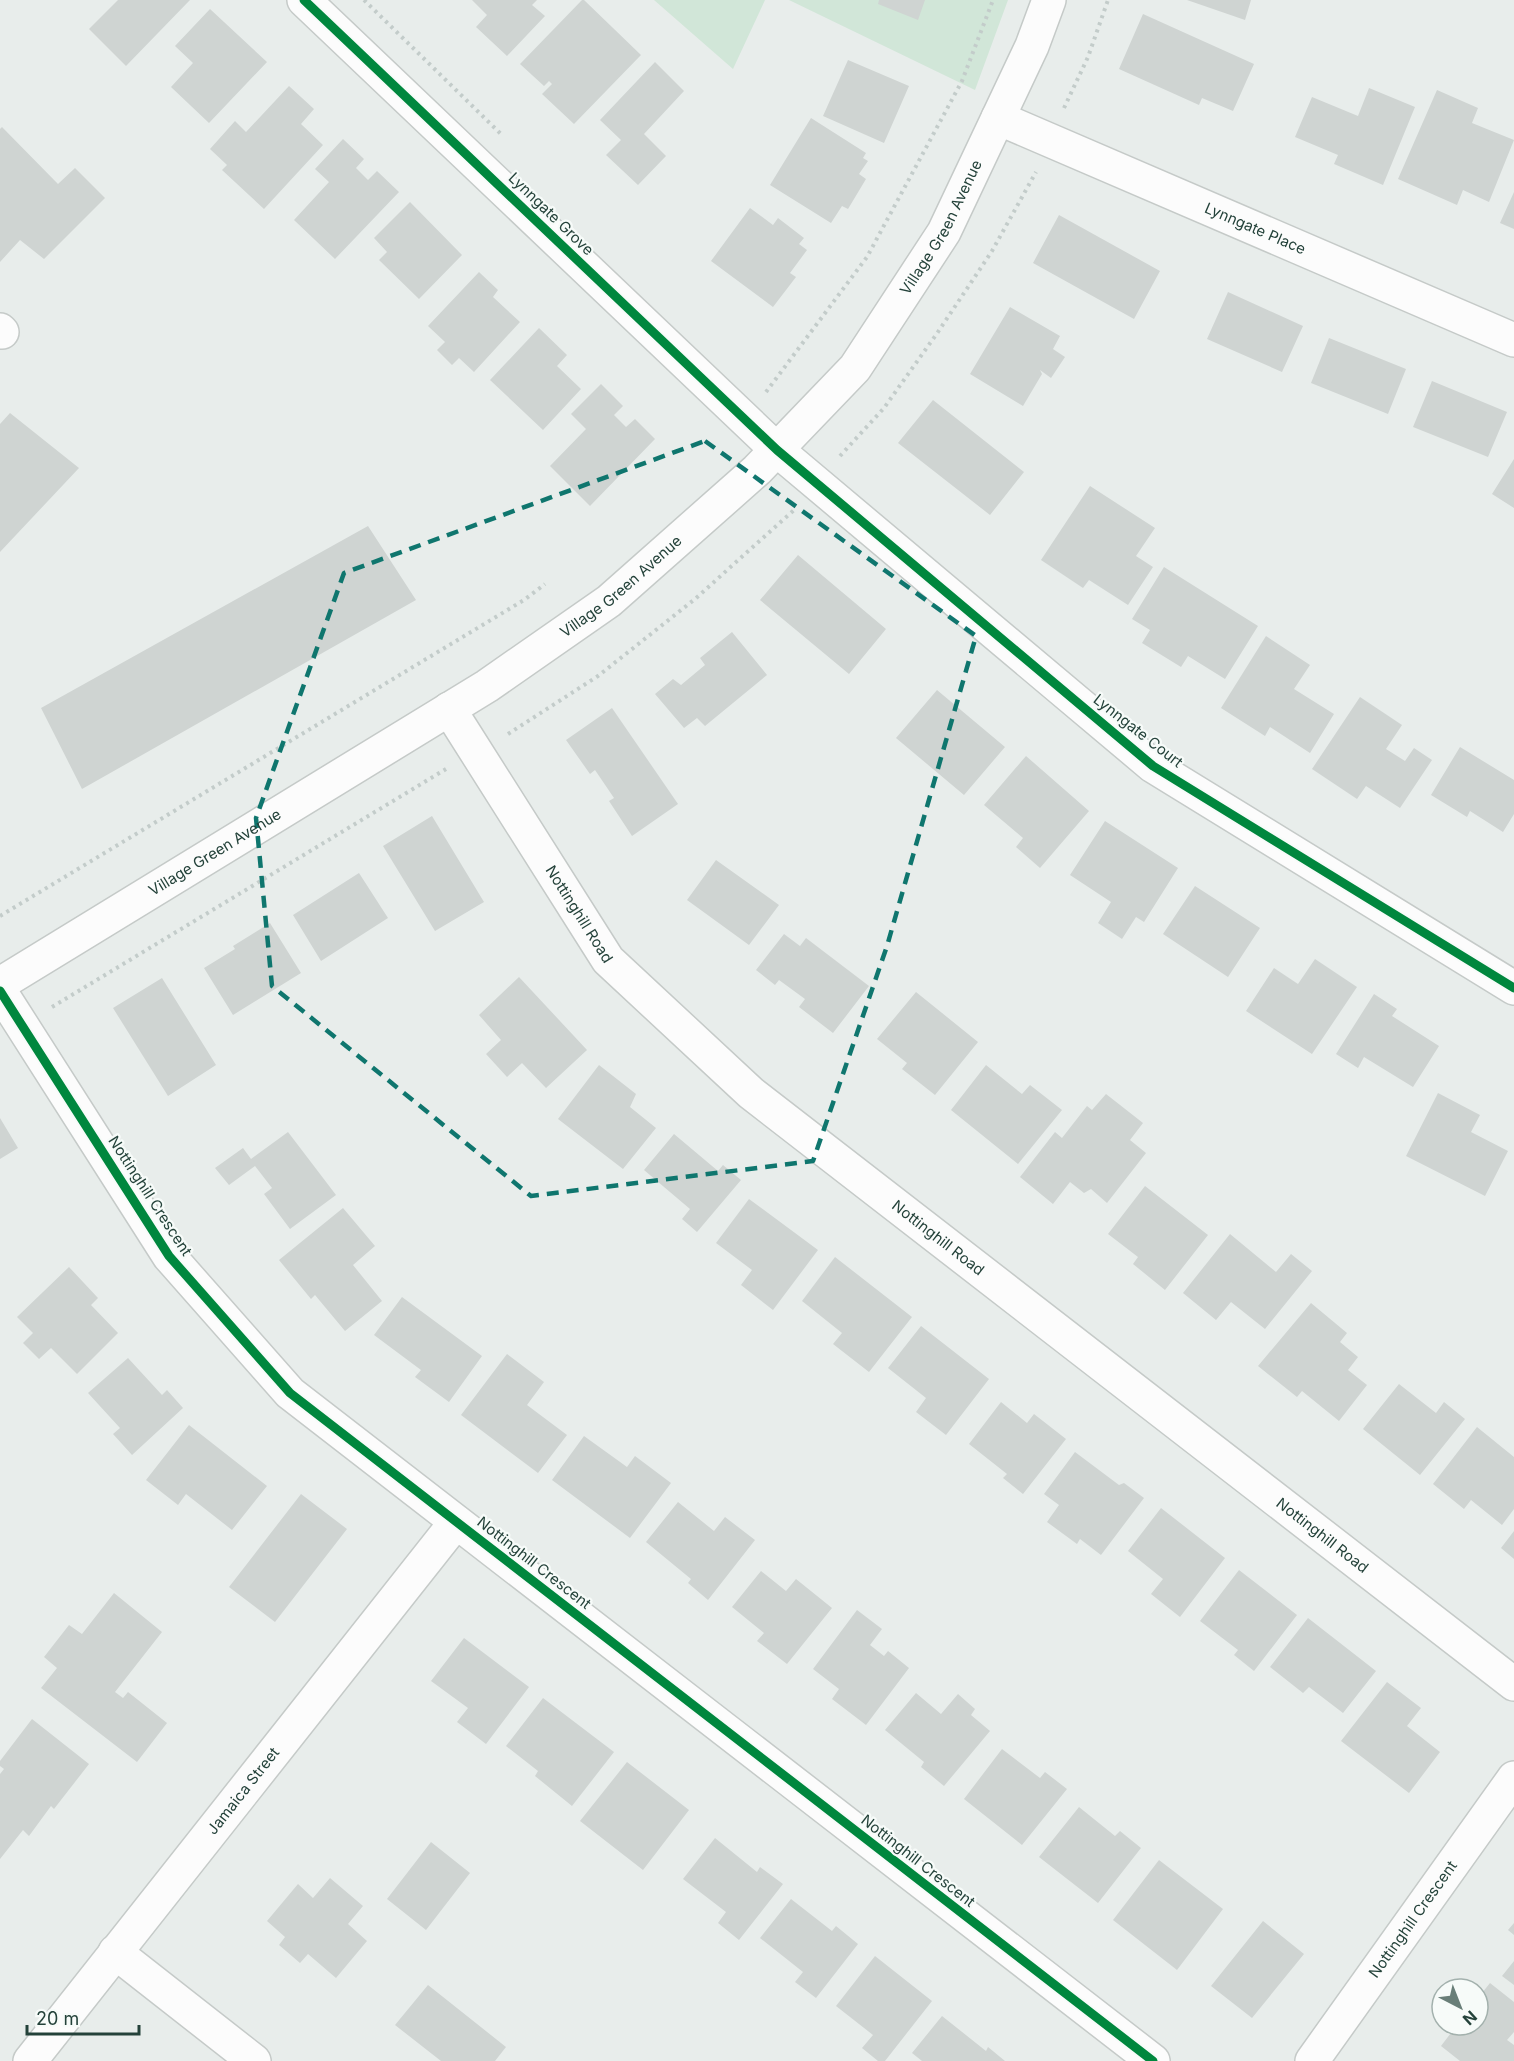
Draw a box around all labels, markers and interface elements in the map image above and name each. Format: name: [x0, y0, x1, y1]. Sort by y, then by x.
street label: Village Green Avenue: [896, 157, 986, 298]
street label: Lynngate Grove: [505, 168, 598, 259]
street label: Lynngate Place: [1202, 198, 1309, 258]
street label: Village Green Avenue: [556, 531, 686, 641]
street label: Lynngate Court: [1090, 690, 1187, 772]
street label: Village Green Avenue: [145, 804, 284, 900]
street label: Nottinghill Road: [542, 862, 617, 966]
street label: Nottinghill Crescent: [104, 1132, 196, 1259]
street label: Nottinghill Road: [888, 1196, 988, 1279]
street label: Nottinghill Road: [1273, 1493, 1373, 1577]
street label: Nottinghill Crescent: [473, 1512, 595, 1613]
street label: Jamaica Street: [203, 1743, 283, 1838]
street label: Nottinghill Crescent: [857, 1810, 979, 1911]
street label: Nottinghill Crescent: [1364, 1857, 1461, 1981]
north arrow: [1430, 1977, 1490, 2037]
scale bar: [27, 1998, 140, 2036]
text: N: [1459, 2007, 1481, 2030]
text: 20 m: [36, 2008, 79, 2029]

